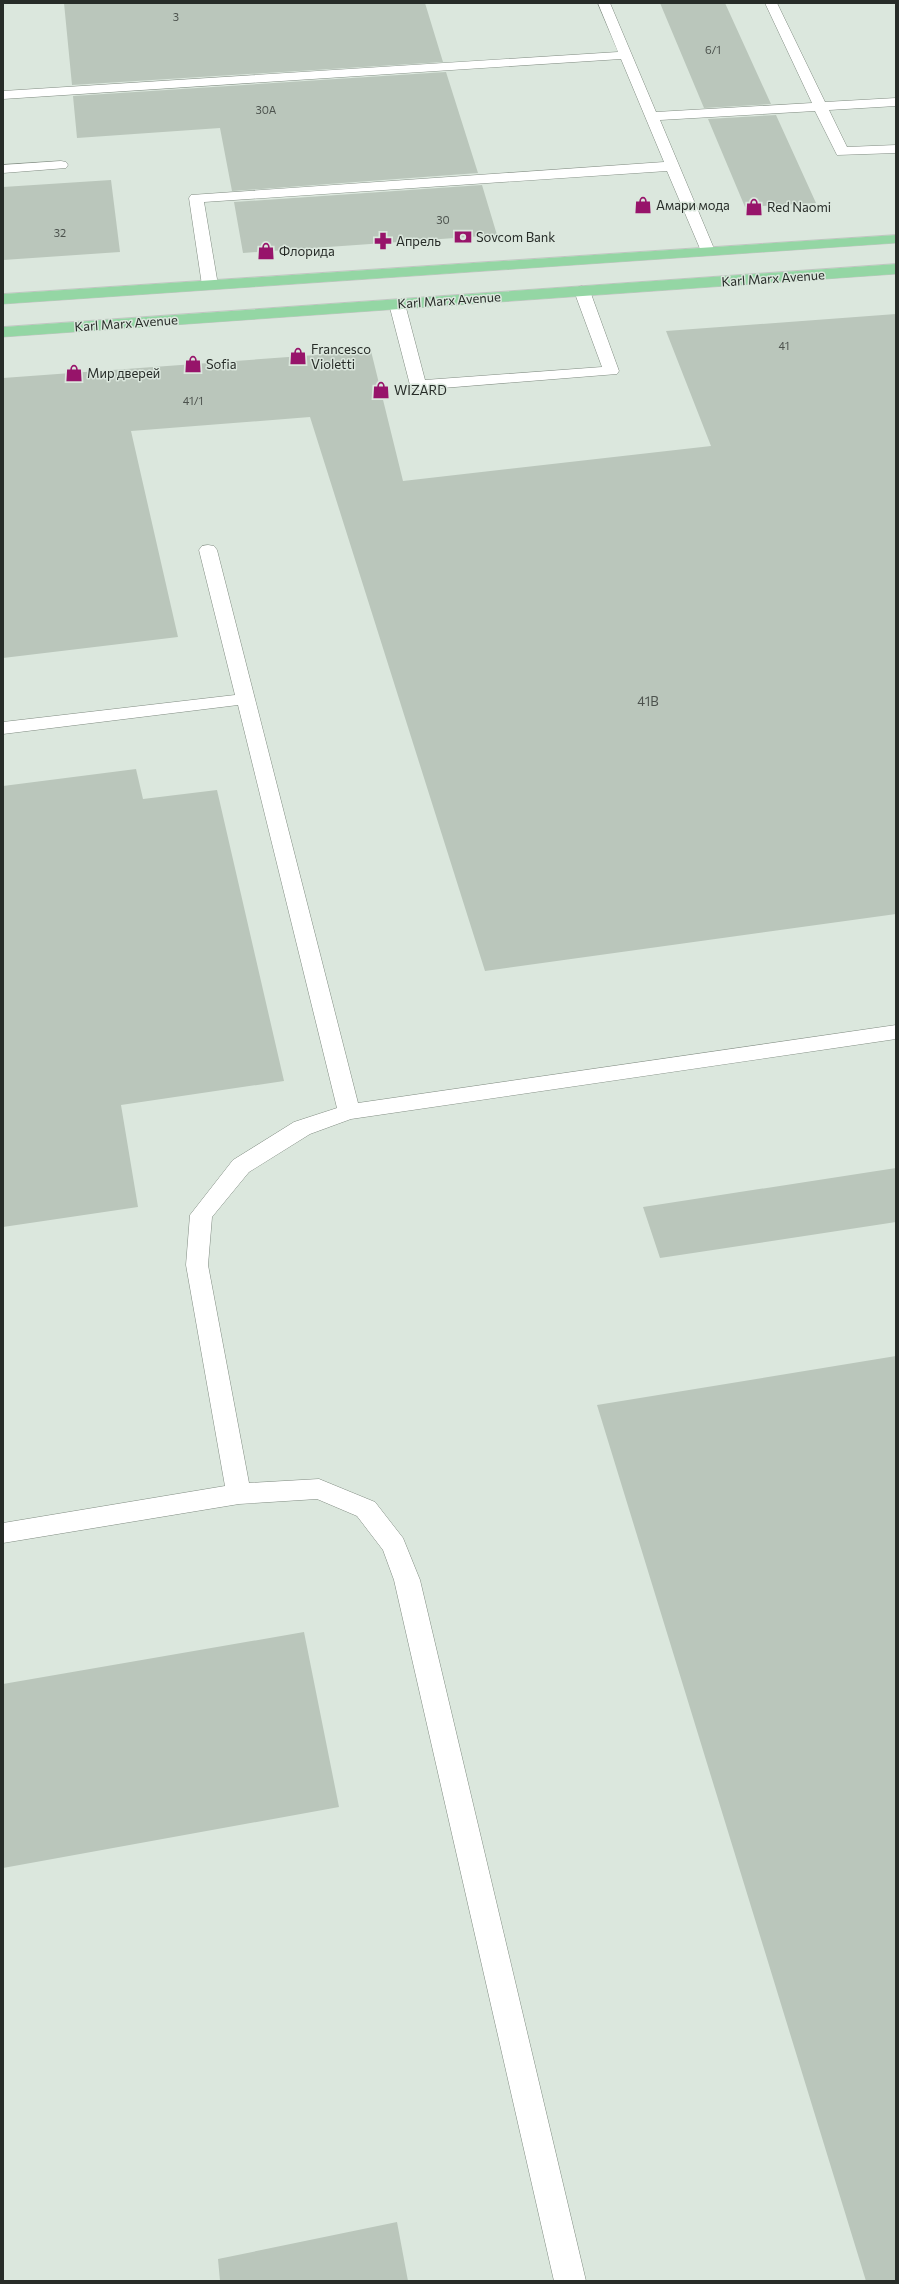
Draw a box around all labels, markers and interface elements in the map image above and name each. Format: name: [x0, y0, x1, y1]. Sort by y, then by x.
house number: 3: [173, 10, 179, 23]
house number: 6/1: [705, 43, 721, 56]
house number: 30А: [256, 103, 277, 116]
shop icon: Амари мода: [633, 195, 653, 215]
place label: Амари мода: [656, 197, 730, 213]
shop icon: Red Naomi: [744, 197, 764, 217]
place label: Red Naomi: [767, 199, 831, 215]
house number: 30: [436, 213, 450, 226]
house number: 32: [54, 226, 66, 239]
bank icon: Sovcom Bank: [453, 227, 473, 247]
place label: Sovcom Bank: [476, 229, 555, 245]
pharmacy icon: Апрель: [373, 231, 393, 251]
place label: Апрель: [396, 233, 441, 249]
shop icon: Флорида: [256, 241, 276, 261]
place label: Флорида: [279, 243, 335, 259]
street label: Karl Marx Avenue: [721, 266, 825, 290]
street label: Karl Marx Avenue: [397, 288, 501, 312]
street label: Karl Marx Avenue: [74, 311, 178, 335]
house number: 41: [779, 339, 789, 352]
place label: Francesco Violetti: [311, 341, 371, 372]
shop icon: Francesco Violetti: [288, 346, 308, 366]
shop icon: Sofia: [183, 354, 203, 374]
place label: Sofia: [206, 356, 237, 372]
shop icon: Мир дверей: [64, 363, 84, 383]
place label: Мир дверей: [87, 365, 160, 381]
shop icon: WIZARD: [371, 380, 391, 400]
place label: WIZARD: [394, 382, 447, 398]
house number: 41/1: [183, 394, 203, 407]
house number: 41В: [637, 693, 659, 709]

